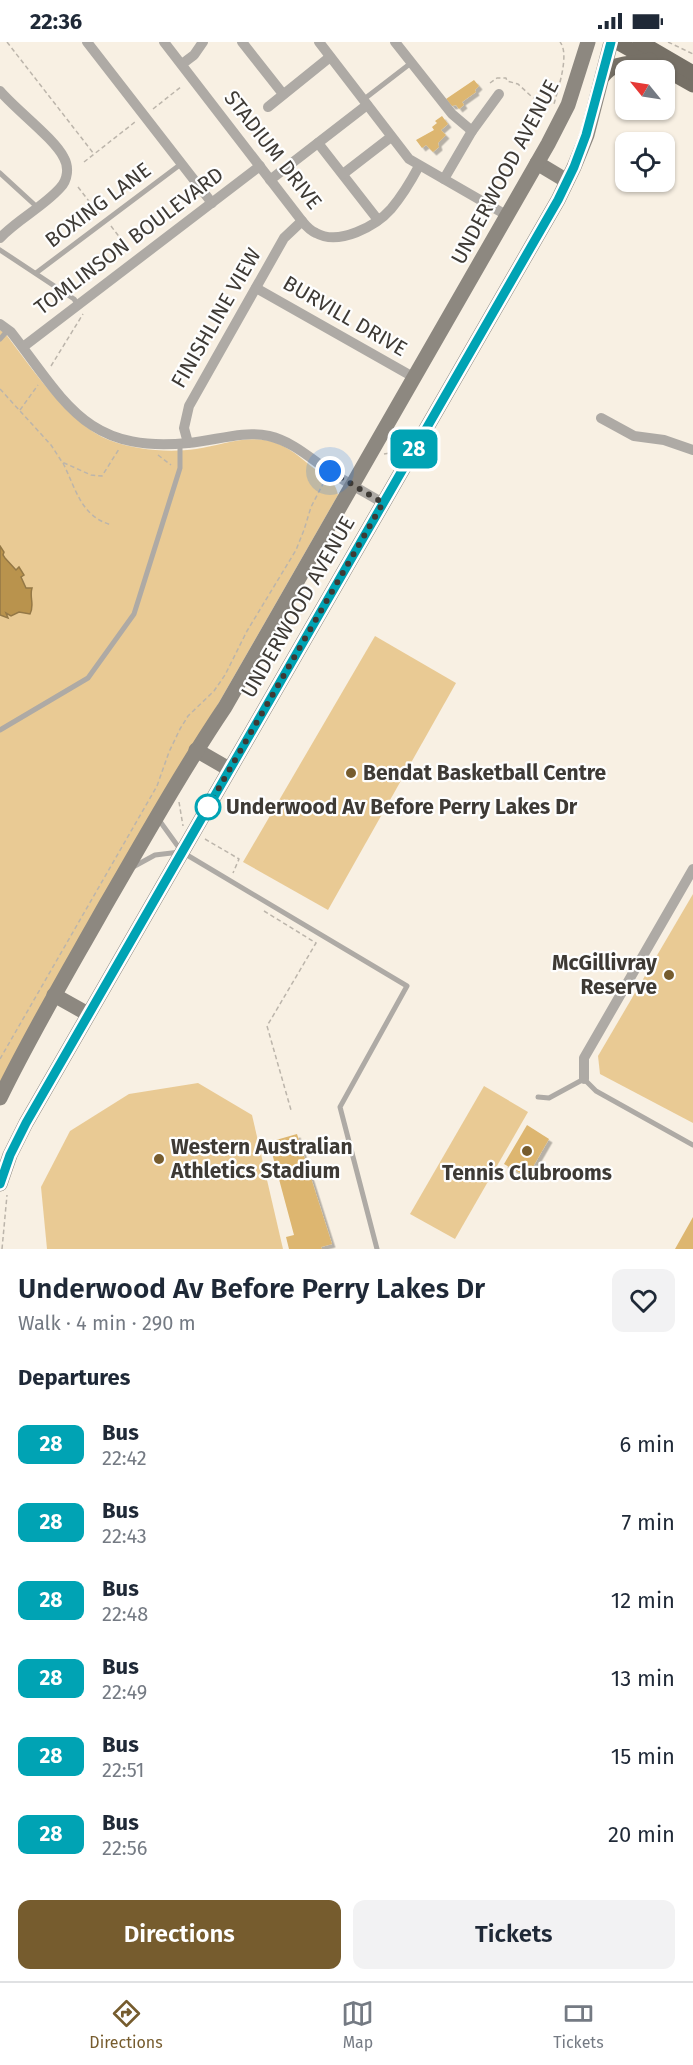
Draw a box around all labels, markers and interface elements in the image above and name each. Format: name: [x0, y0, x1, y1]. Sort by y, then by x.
text: 22:36: [30, 8, 82, 35]
north arrow: [615, 60, 675, 120]
map controls: [615, 60, 675, 192]
street label: UNDERWOOD AVENUE: [445, 75, 565, 269]
street label: STADIUM DRIVE: [219, 85, 327, 215]
button: locate: [615, 132, 675, 192]
street label: BOXING LANE: [40, 157, 156, 253]
street label: TOMLINSON BOULEVARD: [29, 161, 229, 321]
street label: FINISHLINE VIEW: [165, 244, 267, 392]
street label: BURVILL DRIVE: [278, 270, 412, 362]
line badge: 28: [387, 430, 441, 468]
text: 28: [402, 436, 426, 462]
your location: [315, 456, 345, 486]
street label: UNDERWOOD AVENUE: [235, 512, 361, 702]
place label: Bendat Basketball Centre: [363, 760, 607, 786]
marker: Bendat Basketball Centre: [344, 766, 358, 780]
marker: Underwood Av Before Perry Lakes Dr: [195, 794, 221, 820]
place label: Underwood Av Before Perry Lakes Dr: [226, 794, 578, 820]
place label: McGillivray Reserve: [552, 950, 657, 1000]
marker: McGillivray Reserve: [662, 968, 676, 982]
place label: Western Australian Athletics Stadium: [170, 1134, 353, 1184]
marker: Tennis Clubrooms: [520, 1144, 534, 1158]
marker: Western Australian Athletics Stadium: [152, 1152, 166, 1166]
place label: Tennis Clubrooms: [442, 1160, 612, 1186]
button: heart: [612, 1269, 675, 1332]
text: Underwood Av Before Perry Lakes Dr: [18, 1272, 485, 1305]
text: Walk · 4 min · 290 m: [18, 1311, 196, 1335]
text: Departures: [18, 1364, 130, 1391]
text: Bus: [102, 1419, 139, 1446]
text: 28: [39, 1431, 63, 1457]
text: 6 min: [619, 1431, 675, 1458]
text: 22:42: [102, 1446, 147, 1470]
text: Bus: [102, 1497, 139, 1524]
text: 28: [39, 1509, 63, 1535]
text: 7 min: [621, 1509, 675, 1536]
text: 22:43: [102, 1524, 147, 1548]
text: Bus: [102, 1575, 139, 1602]
text: 28: [39, 1587, 63, 1613]
text: 12 min: [611, 1587, 675, 1614]
text: 22:48: [102, 1602, 148, 1626]
text: Bus: [102, 1653, 139, 1680]
text: 28: [39, 1665, 63, 1691]
text: 13 min: [611, 1665, 675, 1692]
text: 22:49: [102, 1680, 147, 1704]
text: Bus: [102, 1731, 139, 1758]
text: 28: [39, 1743, 63, 1769]
text: 15 min: [611, 1743, 675, 1770]
text: 22:51: [102, 1758, 144, 1782]
text: Bus: [102, 1809, 139, 1836]
text: 28: [39, 1821, 63, 1847]
text: 20 min: [608, 1821, 675, 1848]
text: 22:56: [102, 1836, 147, 1860]
button: Directions: [18, 1900, 341, 1969]
button: Tickets: [353, 1900, 675, 1969]
tab: Directions: [89, 1997, 163, 2052]
tab: Map: [341, 1997, 374, 2052]
tab: Tickets: [553, 1997, 604, 2052]

